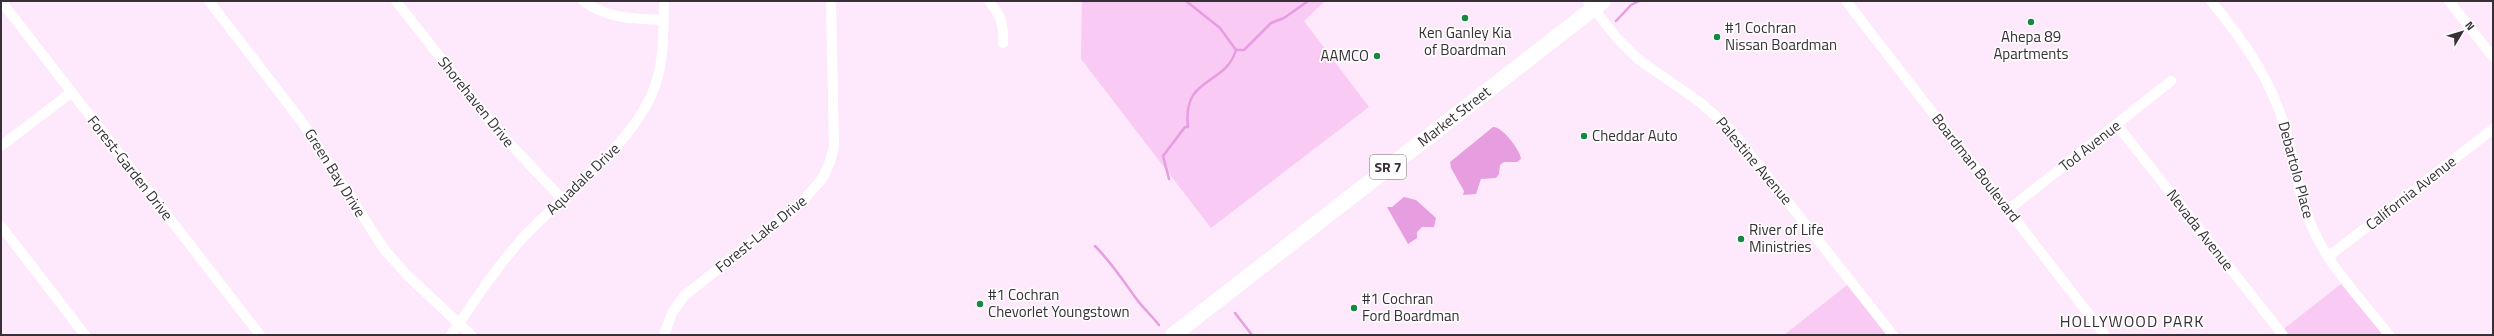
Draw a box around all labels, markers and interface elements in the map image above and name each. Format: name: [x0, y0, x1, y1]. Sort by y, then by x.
north arrow: [2442, 12, 2482, 52]
marker: Ken Ganley Kia of Boardman: [1460, 13, 1470, 23]
place label: #1 Cochran Nissan Boardman: [1725, 16, 1837, 56]
marker: Ahepa 89 Apartments: [2026, 17, 2036, 27]
text: N: [2461, 18, 2479, 34]
place label: Ken Ganley Kia of Boardman: [1419, 21, 1512, 61]
place label: Ahepa 89 Apartments: [1993, 25, 2069, 65]
marker: #1 Cochran Nissan Boardman: [1712, 32, 1722, 42]
place label: AAMCO: [1321, 44, 1369, 67]
street label: Shorehaven Drive: [433, 51, 520, 152]
marker: AAMCO: [1372, 51, 1382, 61]
street label: Market Street: [1412, 80, 1496, 152]
street label: Boardman Boulevard: [1927, 108, 2026, 227]
street label: Forest-Garden Drive: [82, 110, 179, 225]
street label: Palestine Avenue: [1711, 112, 1798, 210]
street label: Tod Avenue: [2054, 114, 2125, 177]
street label: Debartolo Place: [2272, 119, 2320, 221]
street label: Green Bay Drive: [299, 124, 372, 222]
place label: Cheddar Auto: [1592, 124, 1678, 147]
marker: Cheddar Auto: [1579, 131, 1589, 141]
street label: Aquadale Drive: [541, 137, 625, 220]
street label: California Avenue: [2360, 150, 2461, 235]
road number: SR 7: [1370, 155, 1406, 179]
street label: Nevada Avenue: [2161, 184, 2240, 275]
street label: Forest-Lake Drive: [710, 189, 811, 278]
place label: River of Life Ministries: [1749, 218, 1824, 258]
marker: River of Life Ministries: [1736, 234, 1746, 244]
place label: #1 Cochran Chevorlet Youngstown: [988, 283, 1130, 323]
place label: #1 Cochran Ford Boardman: [1362, 287, 1460, 327]
marker: #1 Cochran Chevorlet Youngstown: [975, 299, 985, 309]
marker: #1 Cochran Ford Boardman: [1349, 303, 1359, 313]
district label: HOLLYWOOD PARK: [2060, 309, 2204, 333]

